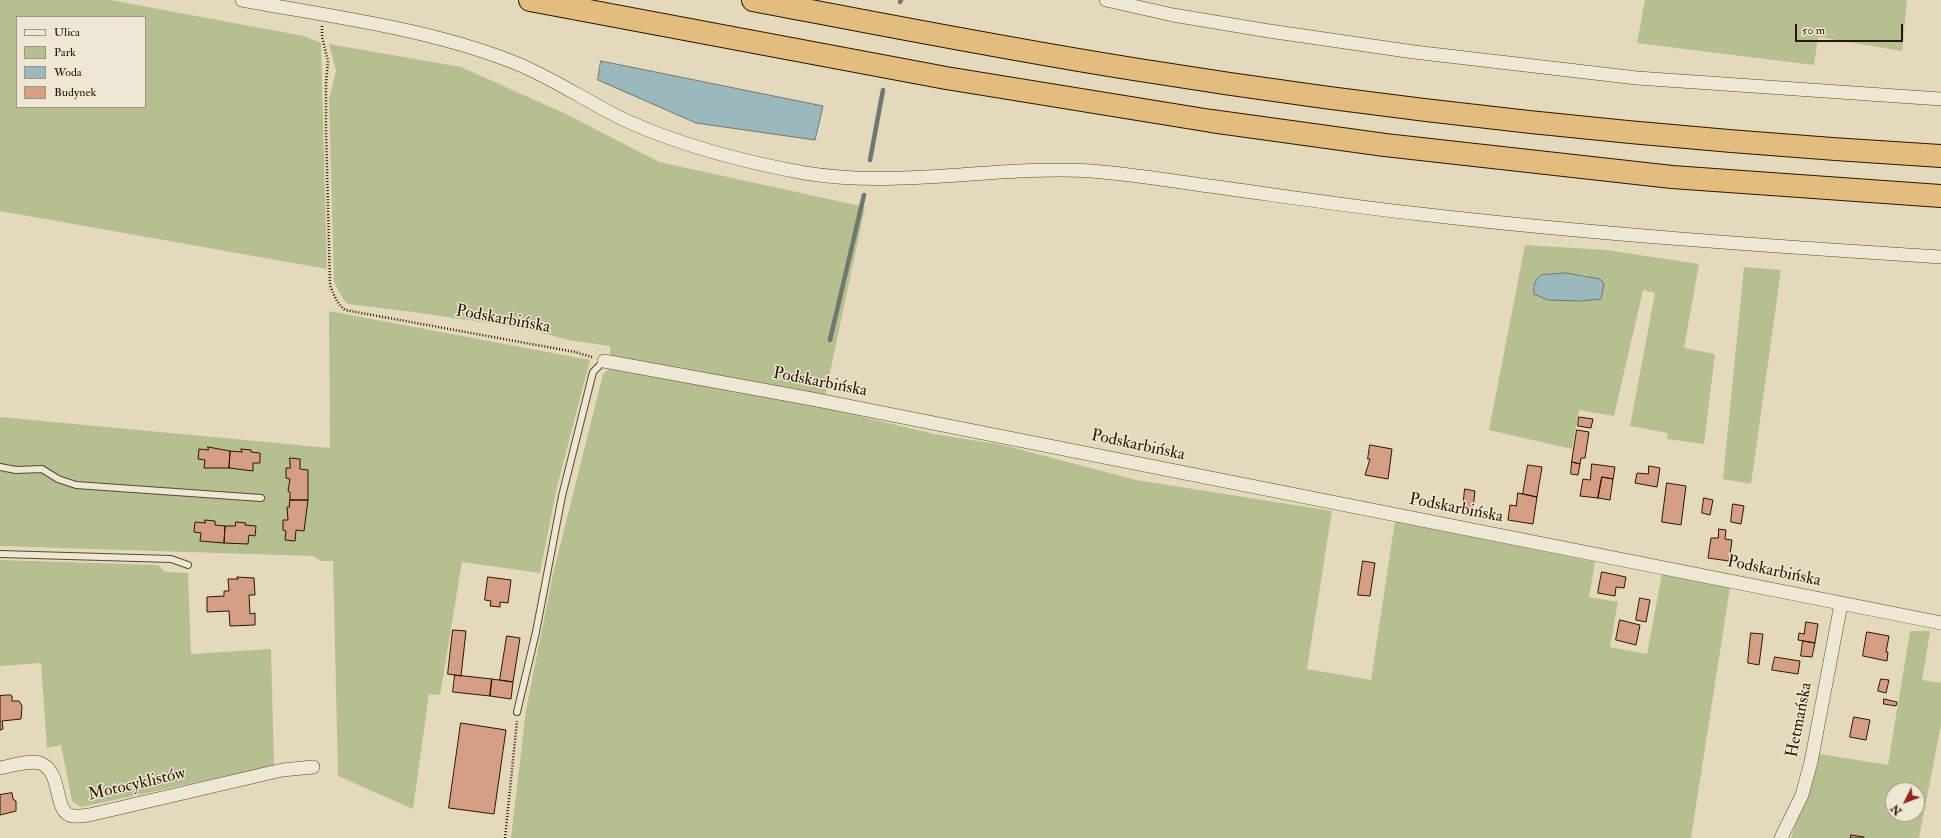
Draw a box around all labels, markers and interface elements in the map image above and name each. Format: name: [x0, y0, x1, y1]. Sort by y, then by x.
legend: [16, 16, 146, 108]
scale bar: [1797, 16, 1905, 42]
text: 50 m: [1802, 23, 1825, 38]
text: Ulica: [54, 25, 80, 40]
text: Park: [54, 45, 76, 60]
text: Woda: [54, 65, 82, 80]
text: Budynek: [54, 85, 96, 100]
street label: Podskarbińska: [454, 302, 552, 338]
street label: Podskarbińska: [771, 364, 869, 402]
street label: Podskarbińska: [1089, 426, 1187, 466]
street label: Podskarbińska: [1407, 490, 1505, 528]
street label: Podskarbińska: [1725, 552, 1823, 592]
street label: Hetmańska: [1783, 681, 1817, 759]
street label: Motocyklistów: [86, 764, 188, 806]
north arrow: [1885, 782, 1925, 822]
text: N: [1888, 802, 1905, 818]

